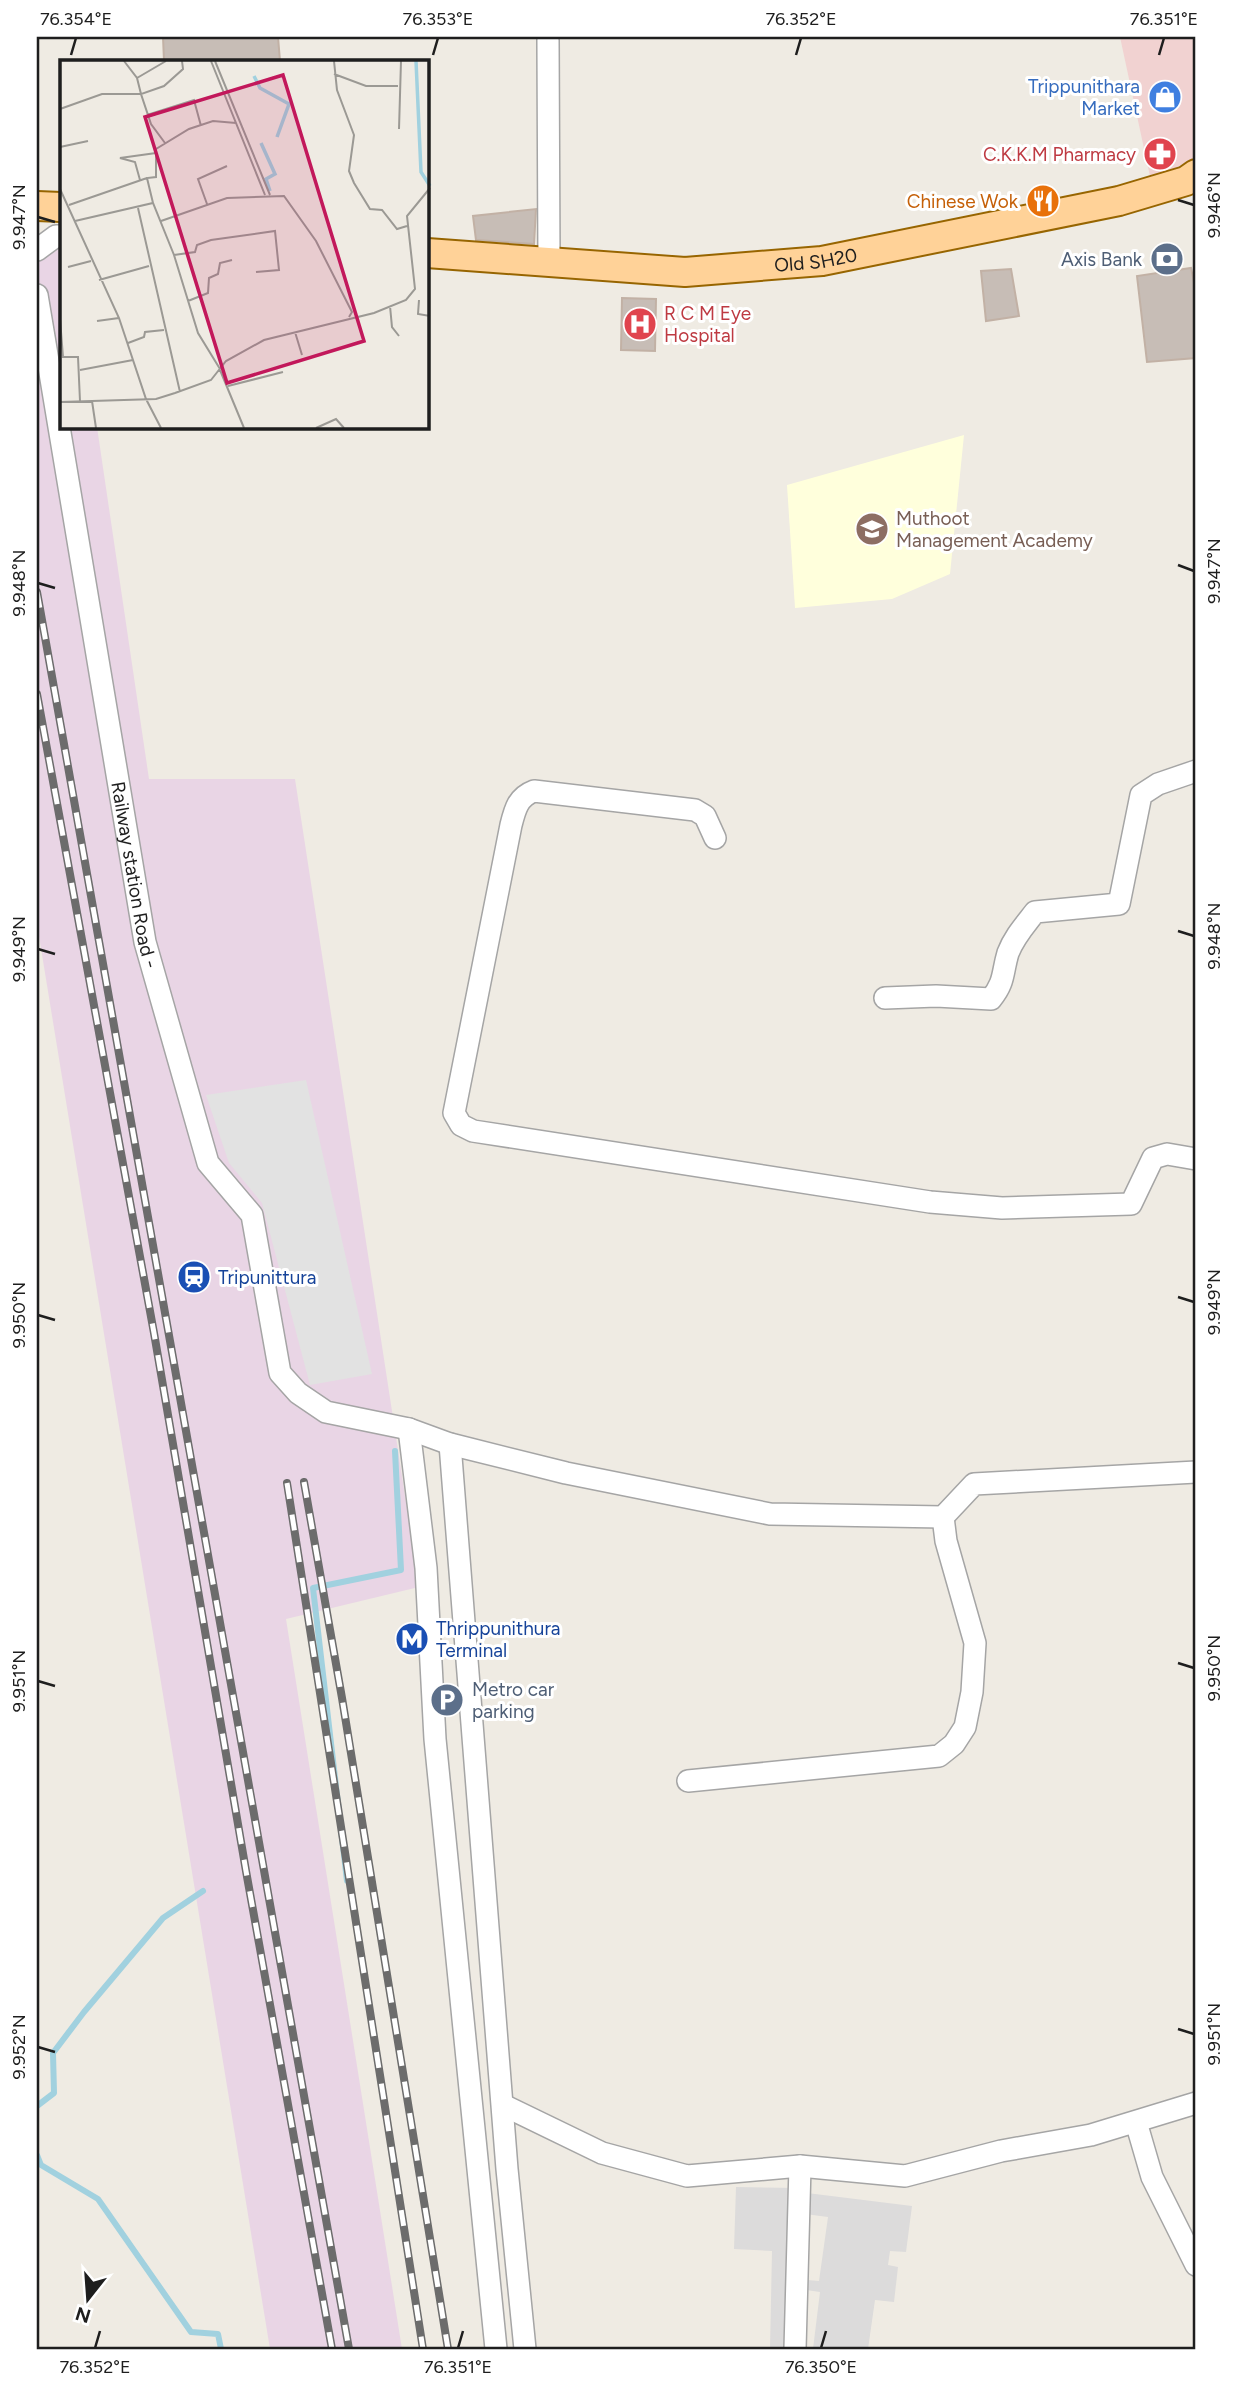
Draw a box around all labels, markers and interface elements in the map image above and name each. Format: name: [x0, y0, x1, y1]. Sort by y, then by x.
text: 76.354°E: [40, 8, 112, 30]
text: 76.353°E: [403, 8, 473, 30]
text: 76.352°E: [765, 8, 837, 30]
text: 76.351°E: [1130, 8, 1198, 30]
inset map: [60, 60, 429, 429]
place label: Trippunithara Market: [1028, 75, 1140, 120]
shop icon: Trippunithara Market: [1146, 78, 1184, 116]
pharmacy icon: C.K.K.M Pharmacy: [1141, 135, 1179, 173]
place label: C.K.K.M Pharmacy: [983, 143, 1136, 166]
text: 9.946°N: [1203, 172, 1225, 238]
restaurant icon: Chinese Wok: [1024, 182, 1062, 220]
text: 9.947°N: [8, 184, 30, 250]
place label: Chinese Wok: [907, 190, 1019, 213]
bank icon: Axis Bank: [1148, 240, 1186, 278]
street label: Old SH20: [773, 243, 859, 276]
place label: Axis Bank: [1061, 248, 1143, 271]
place label: R C M Eye Hospital: [664, 302, 751, 347]
hospital icon: R C M Eye Hospital: [621, 305, 659, 343]
place label: Muthoot Management Academy: [896, 507, 1093, 552]
school or university icon: Muthoot Management Academy: [853, 510, 891, 548]
text: 9.947°N: [1203, 538, 1225, 604]
text: 9.948°N: [8, 550, 30, 616]
street label: Railway station Road -: [107, 780, 163, 971]
text: 9.948°N: [1203, 903, 1225, 969]
text: 9.949°N: [8, 916, 30, 982]
station icon: Tripunittura: [175, 1258, 213, 1296]
place label: Tripunittura: [218, 1266, 316, 1289]
text: 9.949°N: [1203, 1269, 1225, 1335]
text: 9.950°N: [8, 1282, 30, 1348]
place label: Thrippunithura Terminal: [436, 1617, 561, 1662]
metro station icon: Thrippunithura Terminal: [393, 1620, 431, 1658]
text: 9.950°N: [1203, 1635, 1225, 1701]
text: 9.951°N: [8, 1650, 30, 1712]
place label: Metro car parking: [472, 1678, 555, 1723]
parking icon: Metro car parking: [428, 1681, 466, 1719]
text: 9.951°N: [1203, 2003, 1225, 2065]
text: 9.952°N: [8, 2014, 30, 2080]
north arrow: [52, 2264, 122, 2334]
text: N: [73, 2302, 94, 2328]
text: 76.352°E: [59, 2356, 131, 2378]
text: 76.351°E: [424, 2356, 492, 2378]
text: 76.350°E: [785, 2356, 857, 2378]

